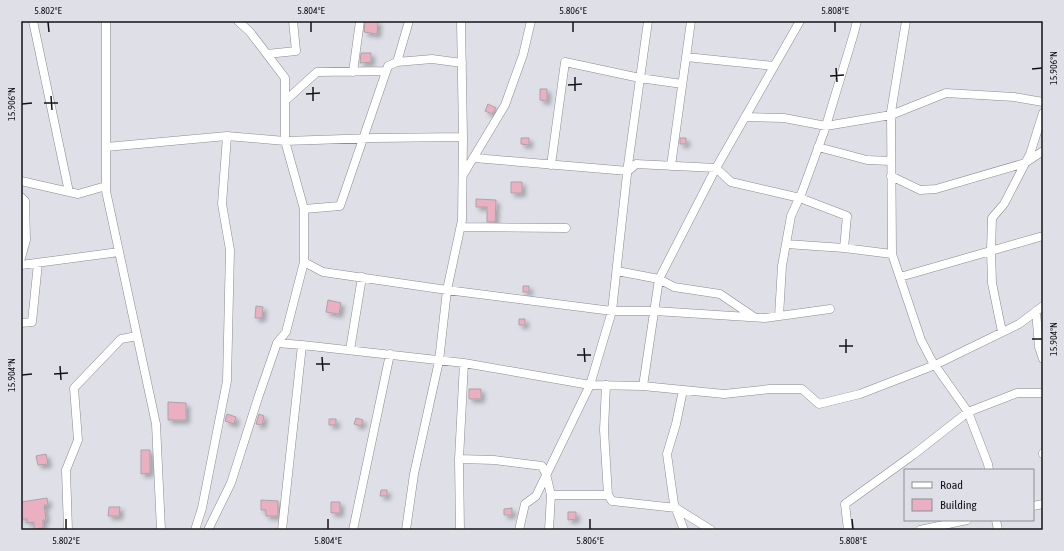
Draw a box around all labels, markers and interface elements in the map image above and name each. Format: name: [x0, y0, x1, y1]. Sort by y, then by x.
text: 5.802°E: [34, 5, 63, 16]
text: 5.804°E: [297, 5, 326, 16]
text: 5.806°E: [559, 5, 588, 16]
text: 5.808°E: [821, 5, 850, 16]
text: 15.906°N: [1048, 51, 1059, 85]
text: 15.906°N: [6, 87, 17, 121]
text: 15.904°N: [1048, 322, 1059, 356]
text: 15.904°N: [6, 358, 17, 392]
legend: [904, 469, 1034, 521]
text: Road: [940, 478, 963, 492]
text: Building: [940, 498, 978, 512]
text: 5.802°E: [52, 535, 81, 546]
text: 5.804°E: [314, 535, 343, 546]
text: 5.806°E: [576, 535, 605, 546]
text: 5.808°E: [839, 535, 868, 546]

